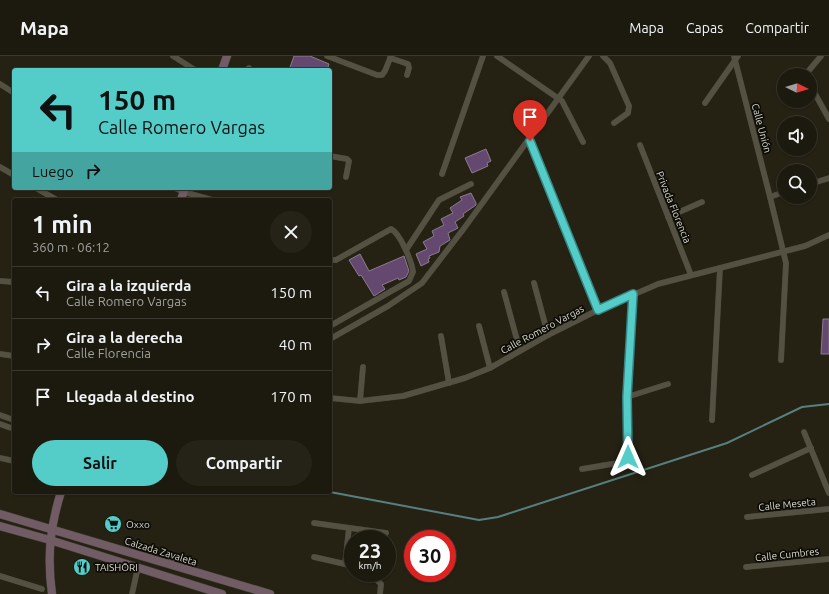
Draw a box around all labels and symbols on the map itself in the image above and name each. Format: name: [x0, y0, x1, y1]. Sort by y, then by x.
north arrow: [777, 68, 817, 108]
pin: [513, 100, 547, 141]
street label: Calle Unión: [750, 102, 773, 154]
street label: Privada Florencia: [654, 170, 693, 245]
street label: Calle Romero Vargas: [499, 303, 586, 356]
position arrow: [607, 436, 649, 478]
street label: Calle Meseta: [758, 496, 816, 513]
supermarket icon: Oxxo: [103, 514, 123, 534]
place label: Oxxo: [126, 519, 150, 530]
speed limit sign: 30: [404, 530, 456, 582]
street label: Calzada Zavaleta: [123, 535, 198, 568]
street label: Calle Cumbres: [755, 546, 820, 563]
restaurant icon: TAISHŌRI: [72, 557, 92, 577]
place label: TAISHŌRI: [95, 562, 138, 573]

